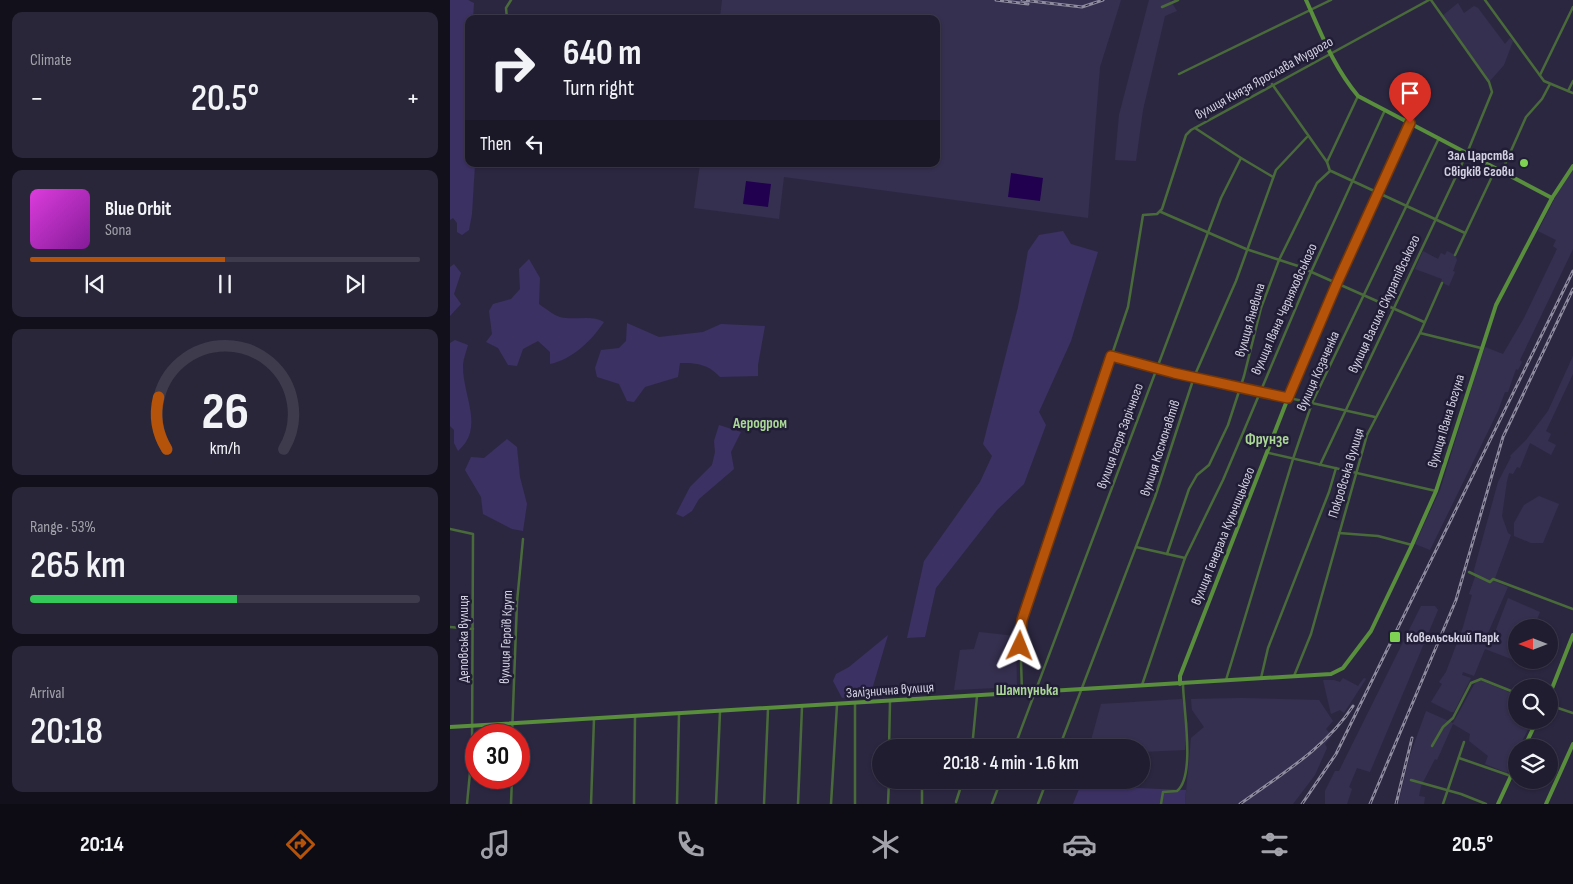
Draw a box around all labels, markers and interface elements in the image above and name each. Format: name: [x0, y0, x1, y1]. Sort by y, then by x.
text: 640 m: [563, 32, 641, 75]
street label: вулиця Князя Ярослава Мудрого: [1192, 33, 1336, 123]
icon: right: [480, 35, 545, 100]
text: Climate: [30, 51, 72, 70]
pin: [1389, 72, 1431, 123]
text: Turn right: [563, 75, 634, 102]
text: 20.5°: [191, 76, 259, 121]
icon: arrive: [1396, 79, 1424, 107]
text: −: [30, 82, 44, 115]
text: +: [406, 82, 420, 115]
icon: left: [521, 130, 549, 158]
text: Then: [480, 133, 511, 156]
place label: Зал Царства Свідків Єгови: [1444, 147, 1514, 180]
marker: Зал Царства Свідків Єгови: [1518, 157, 1530, 169]
text: Blue Orbit: [105, 198, 171, 221]
text: Sona: [105, 221, 132, 240]
street label: вулиця Василя Скуратівського: [1345, 232, 1424, 376]
street label: вулиця Івана Черняховського: [1247, 240, 1321, 377]
icon: previous: [81, 270, 109, 298]
icon: pause: [211, 270, 239, 298]
icon: next: [341, 270, 369, 298]
street label: вулиця Яневича: [1231, 281, 1269, 359]
street label: вулиця Козаченка: [1293, 328, 1343, 414]
street label: вулиця Івана Богуна: [1424, 372, 1468, 470]
text: 26: [201, 381, 249, 444]
street label: вулиця Ігоря Зарічного: [1093, 381, 1147, 491]
street label: вулиця Космонавтів: [1136, 398, 1184, 498]
district label: Аеродром: [732, 414, 787, 433]
street label: Покровська вулиця: [1324, 426, 1368, 520]
district label: Фрунзе: [1245, 430, 1289, 449]
text: km/h: [210, 438, 240, 459]
street label: вулиця Генерала Кульчицького: [1188, 464, 1259, 607]
text: Range · 53%: [30, 518, 96, 537]
text: 265 km: [30, 543, 126, 588]
street label: вулиця Героїв Крут: [496, 590, 516, 684]
street label: Деповська вулиця: [455, 595, 472, 683]
position arrow: [993, 619, 1045, 671]
north arrow: [1508, 619, 1558, 669]
map controls: [1508, 619, 1558, 789]
place label: Ковельський Парк: [1406, 629, 1499, 646]
marker: Ковельський Парк: [1388, 630, 1402, 644]
street label: Залізнична вулиця: [845, 678, 935, 702]
button: search: [1508, 679, 1558, 729]
district label: Шампунька: [996, 681, 1058, 700]
text: Arrival: [30, 684, 64, 703]
text: 20:18: [30, 709, 103, 754]
speed limit sign: 30: [465, 724, 530, 789]
button: layers: [1508, 739, 1558, 789]
text: 20:18 · 4 min · 1.6 km: [943, 752, 1079, 775]
icon: directions: [283, 827, 318, 862]
icon: music: [478, 827, 513, 862]
icon: phone: [673, 827, 708, 862]
icon: climate: [868, 827, 903, 862]
icon: car: [1062, 827, 1097, 862]
icon: filters: [1257, 827, 1292, 862]
text: 20:14: [80, 831, 124, 858]
text: 20.5°: [1452, 831, 1493, 858]

